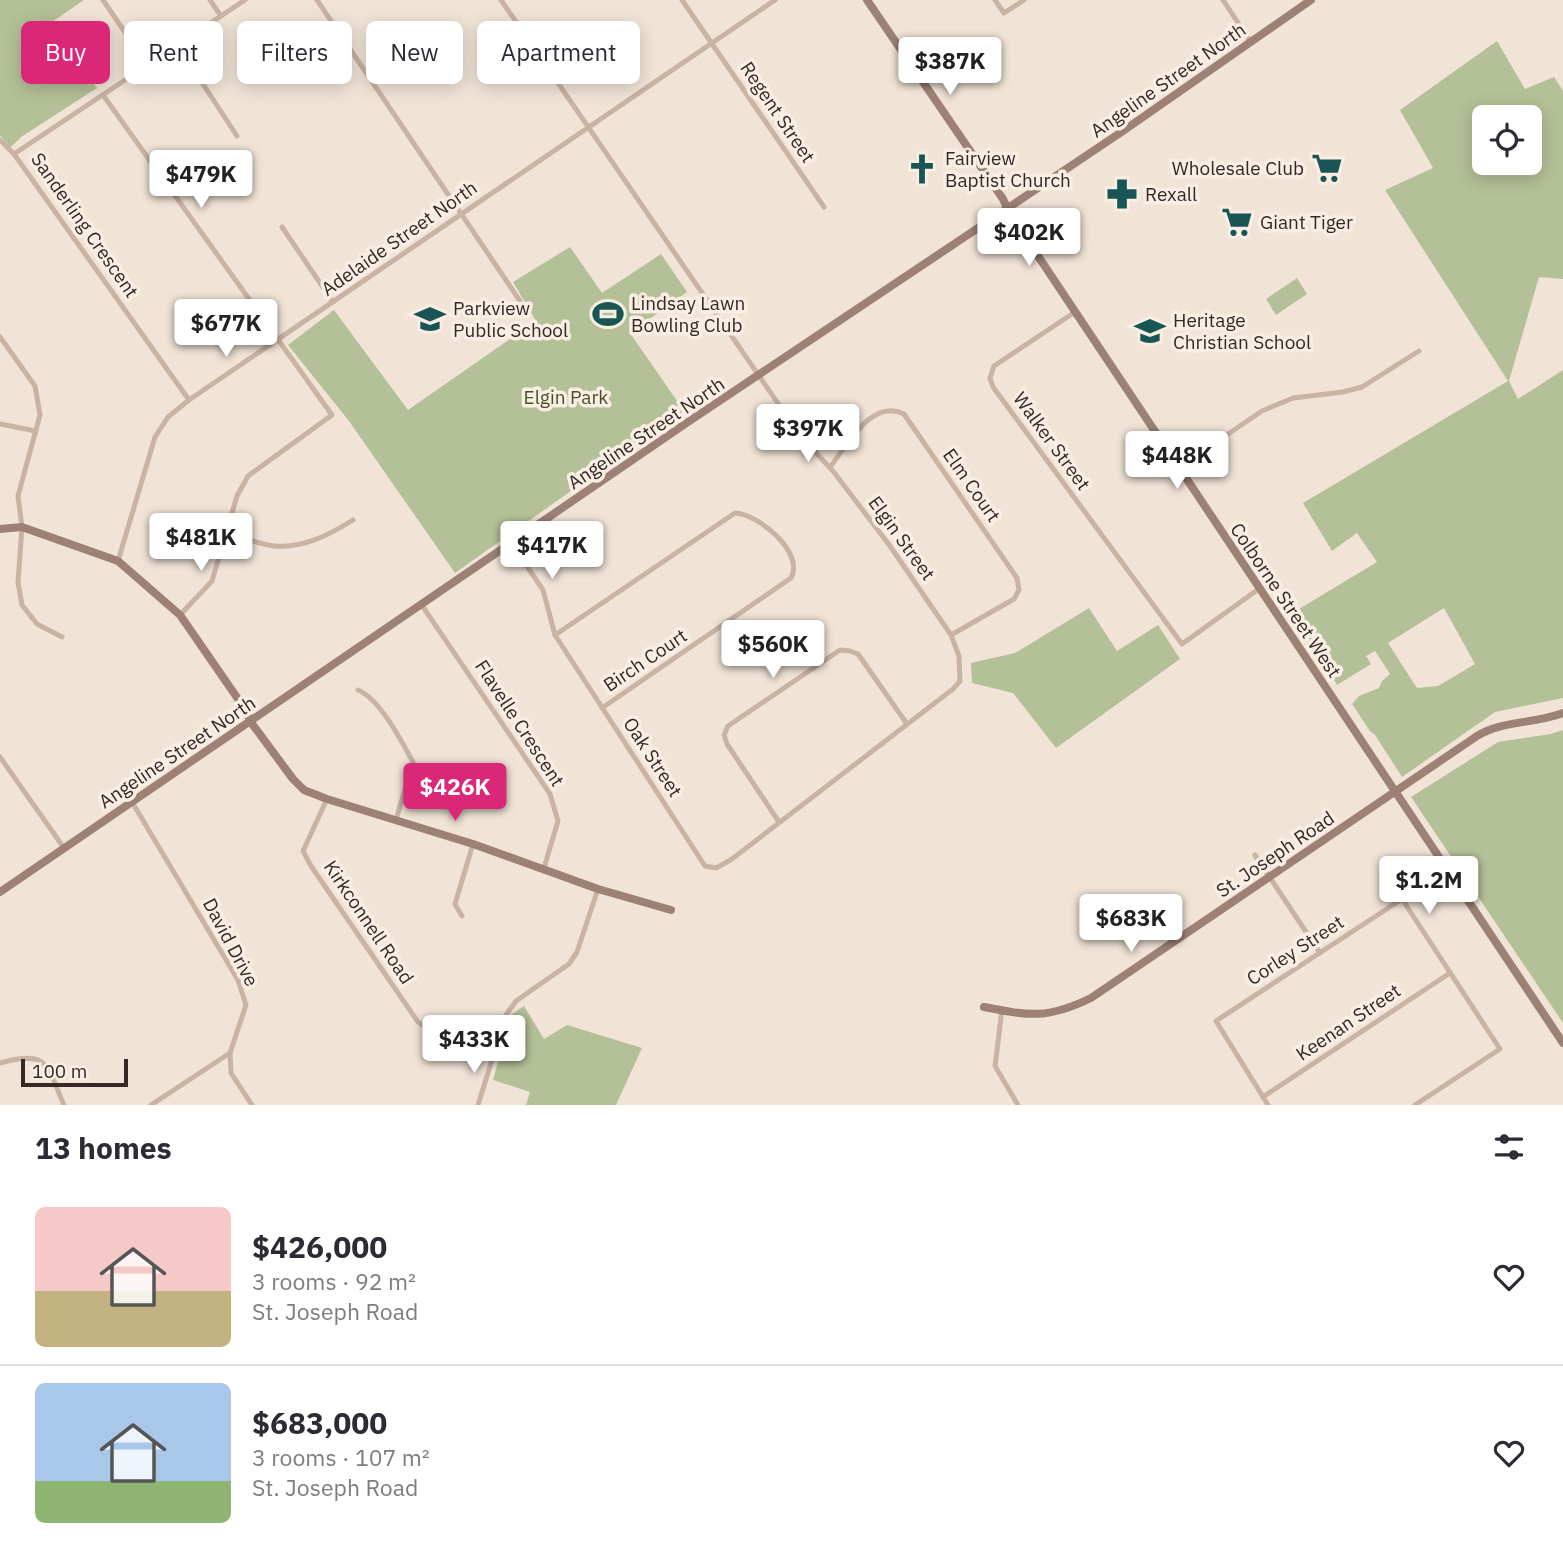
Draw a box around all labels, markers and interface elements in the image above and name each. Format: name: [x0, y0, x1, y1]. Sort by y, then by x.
street label: Angeline Street North: [1086, 17, 1250, 143]
chip: Buy: [21, 21, 110, 84]
chip: Rent: [124, 21, 223, 84]
chip: Filters: [237, 21, 352, 84]
chip: New: [366, 21, 463, 84]
chip: Apartment: [477, 21, 640, 84]
pin: $387K: [901, 38, 999, 97]
text: $387K: [914, 45, 986, 75]
street label: Regent Street: [735, 57, 821, 167]
map controls: [1472, 105, 1542, 175]
button: locate: [1472, 105, 1542, 175]
place label: Fairview Baptist Church: [945, 146, 1071, 192]
street label: Sanderling Crescent: [26, 148, 144, 302]
pin: $479K: [152, 150, 250, 210]
supermarket icon: Wholesale Club: [1310, 151, 1344, 185]
church icon: Fairview Baptist Church: [905, 152, 939, 186]
place label: Wholesale Club: [1172, 156, 1304, 180]
text: $479K: [165, 158, 237, 188]
street label: Adelaide Street North: [316, 175, 482, 301]
pharmacy icon: Rexall: [1105, 177, 1139, 211]
place label: Rexall: [1145, 182, 1197, 206]
supermarket icon: Giant Tiger: [1220, 205, 1254, 239]
pin: $402K: [980, 208, 1078, 268]
place label: Giant Tiger: [1260, 210, 1353, 234]
text: $402K: [993, 216, 1065, 246]
place label: Lindsay Lawn Bowling Club: [631, 291, 745, 337]
place label: Parkview Public School: [453, 296, 568, 342]
sports icon: Lindsay Lawn Bowling Club: [591, 297, 625, 331]
pin: $677K: [177, 300, 275, 359]
school or university icon: Parkview Public School: [413, 302, 447, 336]
text: $677K: [190, 307, 262, 337]
place label: Heritage Christian School: [1173, 308, 1311, 354]
school or university icon: Heritage Christian School: [1133, 314, 1167, 348]
street label: Angeline Street North: [563, 372, 729, 494]
park label: Elgin Park: [524, 385, 608, 409]
street label: Walker Street: [1008, 387, 1096, 495]
pin: $397K: [759, 405, 857, 464]
text: $397K: [772, 412, 844, 442]
pin: $448K: [1128, 432, 1226, 491]
text: $448K: [1141, 439, 1213, 469]
street label: Elm Court: [938, 444, 1006, 526]
street label: Elgin Street: [863, 491, 941, 585]
pin: $481K: [152, 514, 250, 573]
street label: Colborne Street West: [1225, 518, 1347, 682]
text: $481K: [165, 521, 237, 551]
pin: $417K: [503, 522, 601, 581]
text: $417K: [516, 529, 588, 559]
pin: $560K: [724, 620, 822, 680]
street label: Birch Court: [599, 623, 691, 697]
text: $560K: [737, 628, 809, 658]
street label: Flavelle Crescent: [470, 655, 570, 791]
street label: Angeline Street North: [94, 691, 260, 813]
street label: Oak Street: [618, 713, 688, 801]
pin: $426K: [406, 764, 504, 823]
text: $426K: [419, 771, 491, 801]
street label: St. Joseph Road: [1211, 806, 1339, 902]
street label: Kirkconnell Road: [319, 856, 419, 988]
pin: $1.2M: [1380, 856, 1478, 916]
text: $1.2M: [1395, 864, 1463, 894]
street label: David Drive: [198, 894, 264, 990]
pin: $683K: [1082, 894, 1180, 954]
text: $683K: [1095, 902, 1167, 932]
street label: Corley Street: [1242, 910, 1348, 990]
street label: Keenan Street: [1291, 978, 1405, 1066]
pin: $433K: [425, 1016, 523, 1075]
text: $433K: [438, 1023, 510, 1053]
scale bar: [21, 1056, 128, 1088]
text: 100 m: [32, 1059, 87, 1083]
text: 13 homes: [35, 1128, 172, 1167]
icon: filters: [1490, 1128, 1528, 1166]
text: $426,000: [252, 1227, 387, 1266]
icon: home: [91, 1235, 175, 1319]
icon: heart: [1490, 1258, 1528, 1296]
text: 3 rooms · 92 m²: [252, 1266, 416, 1296]
text: St. Joseph Road: [252, 1296, 418, 1326]
text: $683,000: [252, 1403, 387, 1442]
icon: home: [91, 1411, 175, 1495]
icon: heart: [1490, 1434, 1528, 1472]
text: 3 rooms · 107 m²: [252, 1442, 430, 1472]
text: St. Joseph Road: [252, 1472, 418, 1502]

